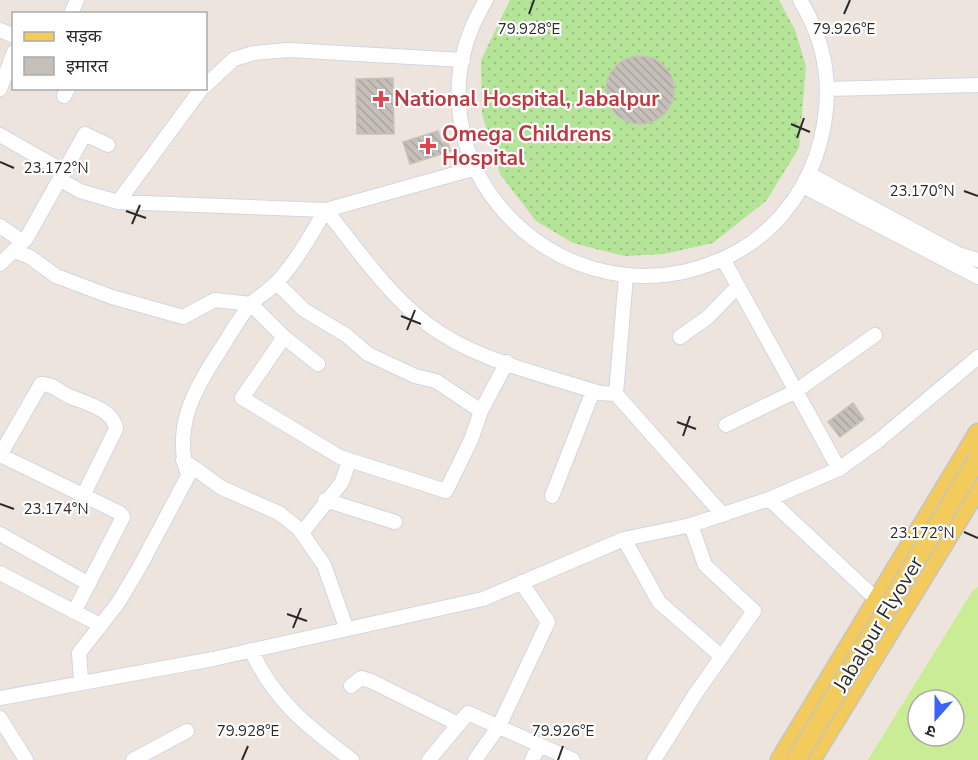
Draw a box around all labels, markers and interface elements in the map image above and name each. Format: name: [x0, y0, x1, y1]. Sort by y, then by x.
legend: [12, 12, 207, 90]
text: 79.928°E: [498, 19, 560, 39]
text: 79.926°E: [813, 19, 875, 39]
text: सड़क: [66, 24, 103, 48]
text: इमारत: [66, 54, 109, 78]
place label: National Hospital, Jabalpur: [394, 85, 660, 113]
marker: National Hospital, Jabalpur: [372, 90, 390, 108]
place label: Omega Childrens Hospital: [442, 120, 611, 172]
marker: Omega Childrens Hospital: [419, 137, 437, 155]
text: 23.172°N: [23, 158, 89, 178]
text: 23.170°N: [889, 181, 955, 201]
text: 23.174°N: [23, 499, 89, 519]
text: 23.172°N: [889, 523, 955, 543]
street label: Jabalpur Flyover: [826, 551, 930, 698]
north arrow: [906, 688, 966, 748]
text: उ: [922, 719, 939, 743]
text: 79.928°E: [217, 721, 279, 741]
text: 79.926°E: [532, 721, 594, 741]

